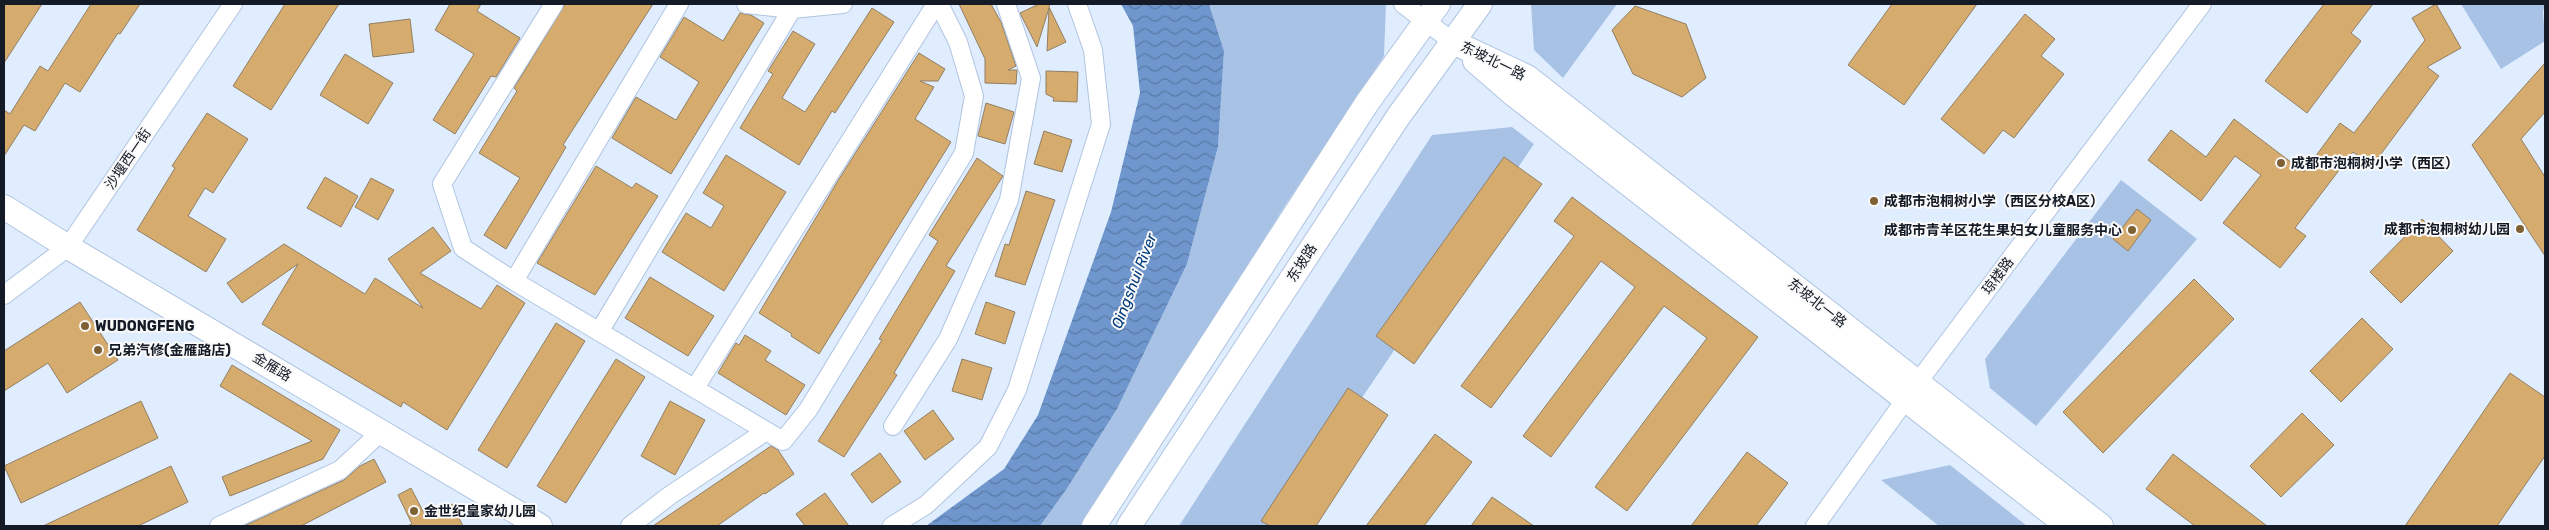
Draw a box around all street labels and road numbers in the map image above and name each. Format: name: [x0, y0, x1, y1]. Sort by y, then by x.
street label: 东坡北一路: [1458, 38, 1528, 84]
street label: 沙堰西一街: [101, 125, 155, 193]
street label: 东坡路: [1283, 241, 1321, 285]
street label: 琼楼路: [1979, 254, 2017, 298]
street label: 东坡北一路: [1784, 275, 1850, 331]
street label: 金雁路: [250, 349, 294, 385]

